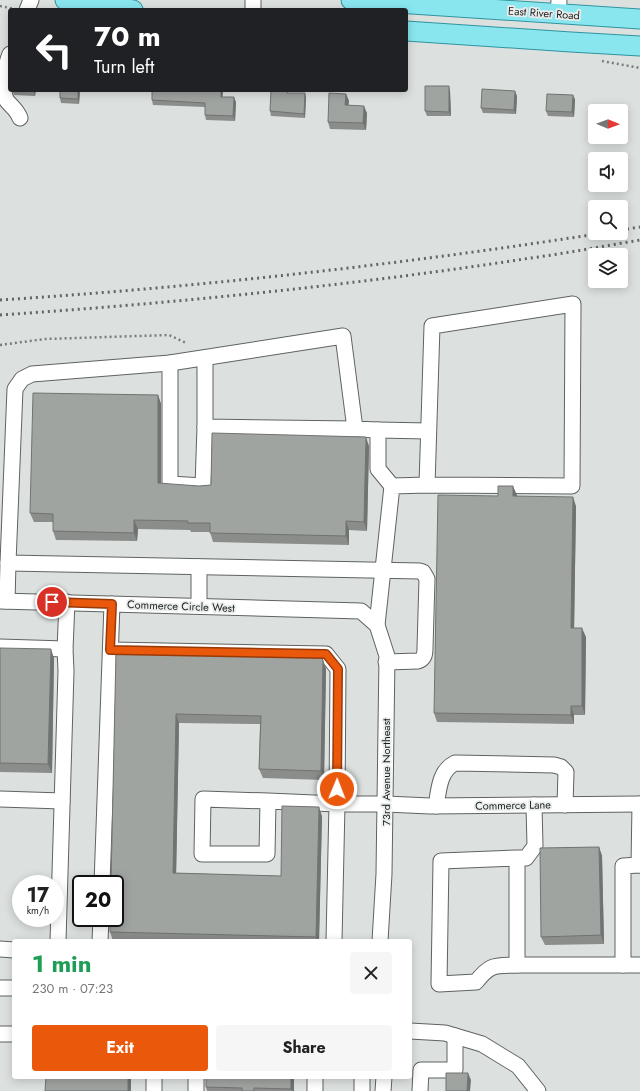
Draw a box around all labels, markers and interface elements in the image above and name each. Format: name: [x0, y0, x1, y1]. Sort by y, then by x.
street label: East River Road: [508, 3, 580, 23]
text: 70 m: [94, 16, 161, 57]
icon: left: [28, 24, 80, 76]
text: Turn left: [94, 54, 154, 80]
north arrow: [588, 104, 628, 144]
map controls: [588, 104, 628, 288]
button: sound: [588, 152, 628, 192]
button: search: [588, 200, 628, 240]
button: layers: [588, 248, 628, 288]
pin: [35, 585, 69, 619]
icon: arrive: [41, 591, 63, 613]
street label: Commerce Circle West: [127, 596, 235, 616]
street label: 73rd Avenue Northeast: [378, 718, 394, 826]
position arrow: [316, 768, 358, 810]
street label: Commerce Lane: [475, 796, 551, 814]
speed limit sign: 20: [72, 875, 124, 927]
text: 17: [27, 881, 49, 910]
text: km/h: [27, 903, 49, 918]
text: 1 min: [32, 946, 92, 981]
button: close: [350, 952, 392, 994]
text: 230 m · 07:23: [32, 979, 113, 998]
button: Exit: [32, 1025, 208, 1071]
button: Share: [216, 1025, 392, 1071]

